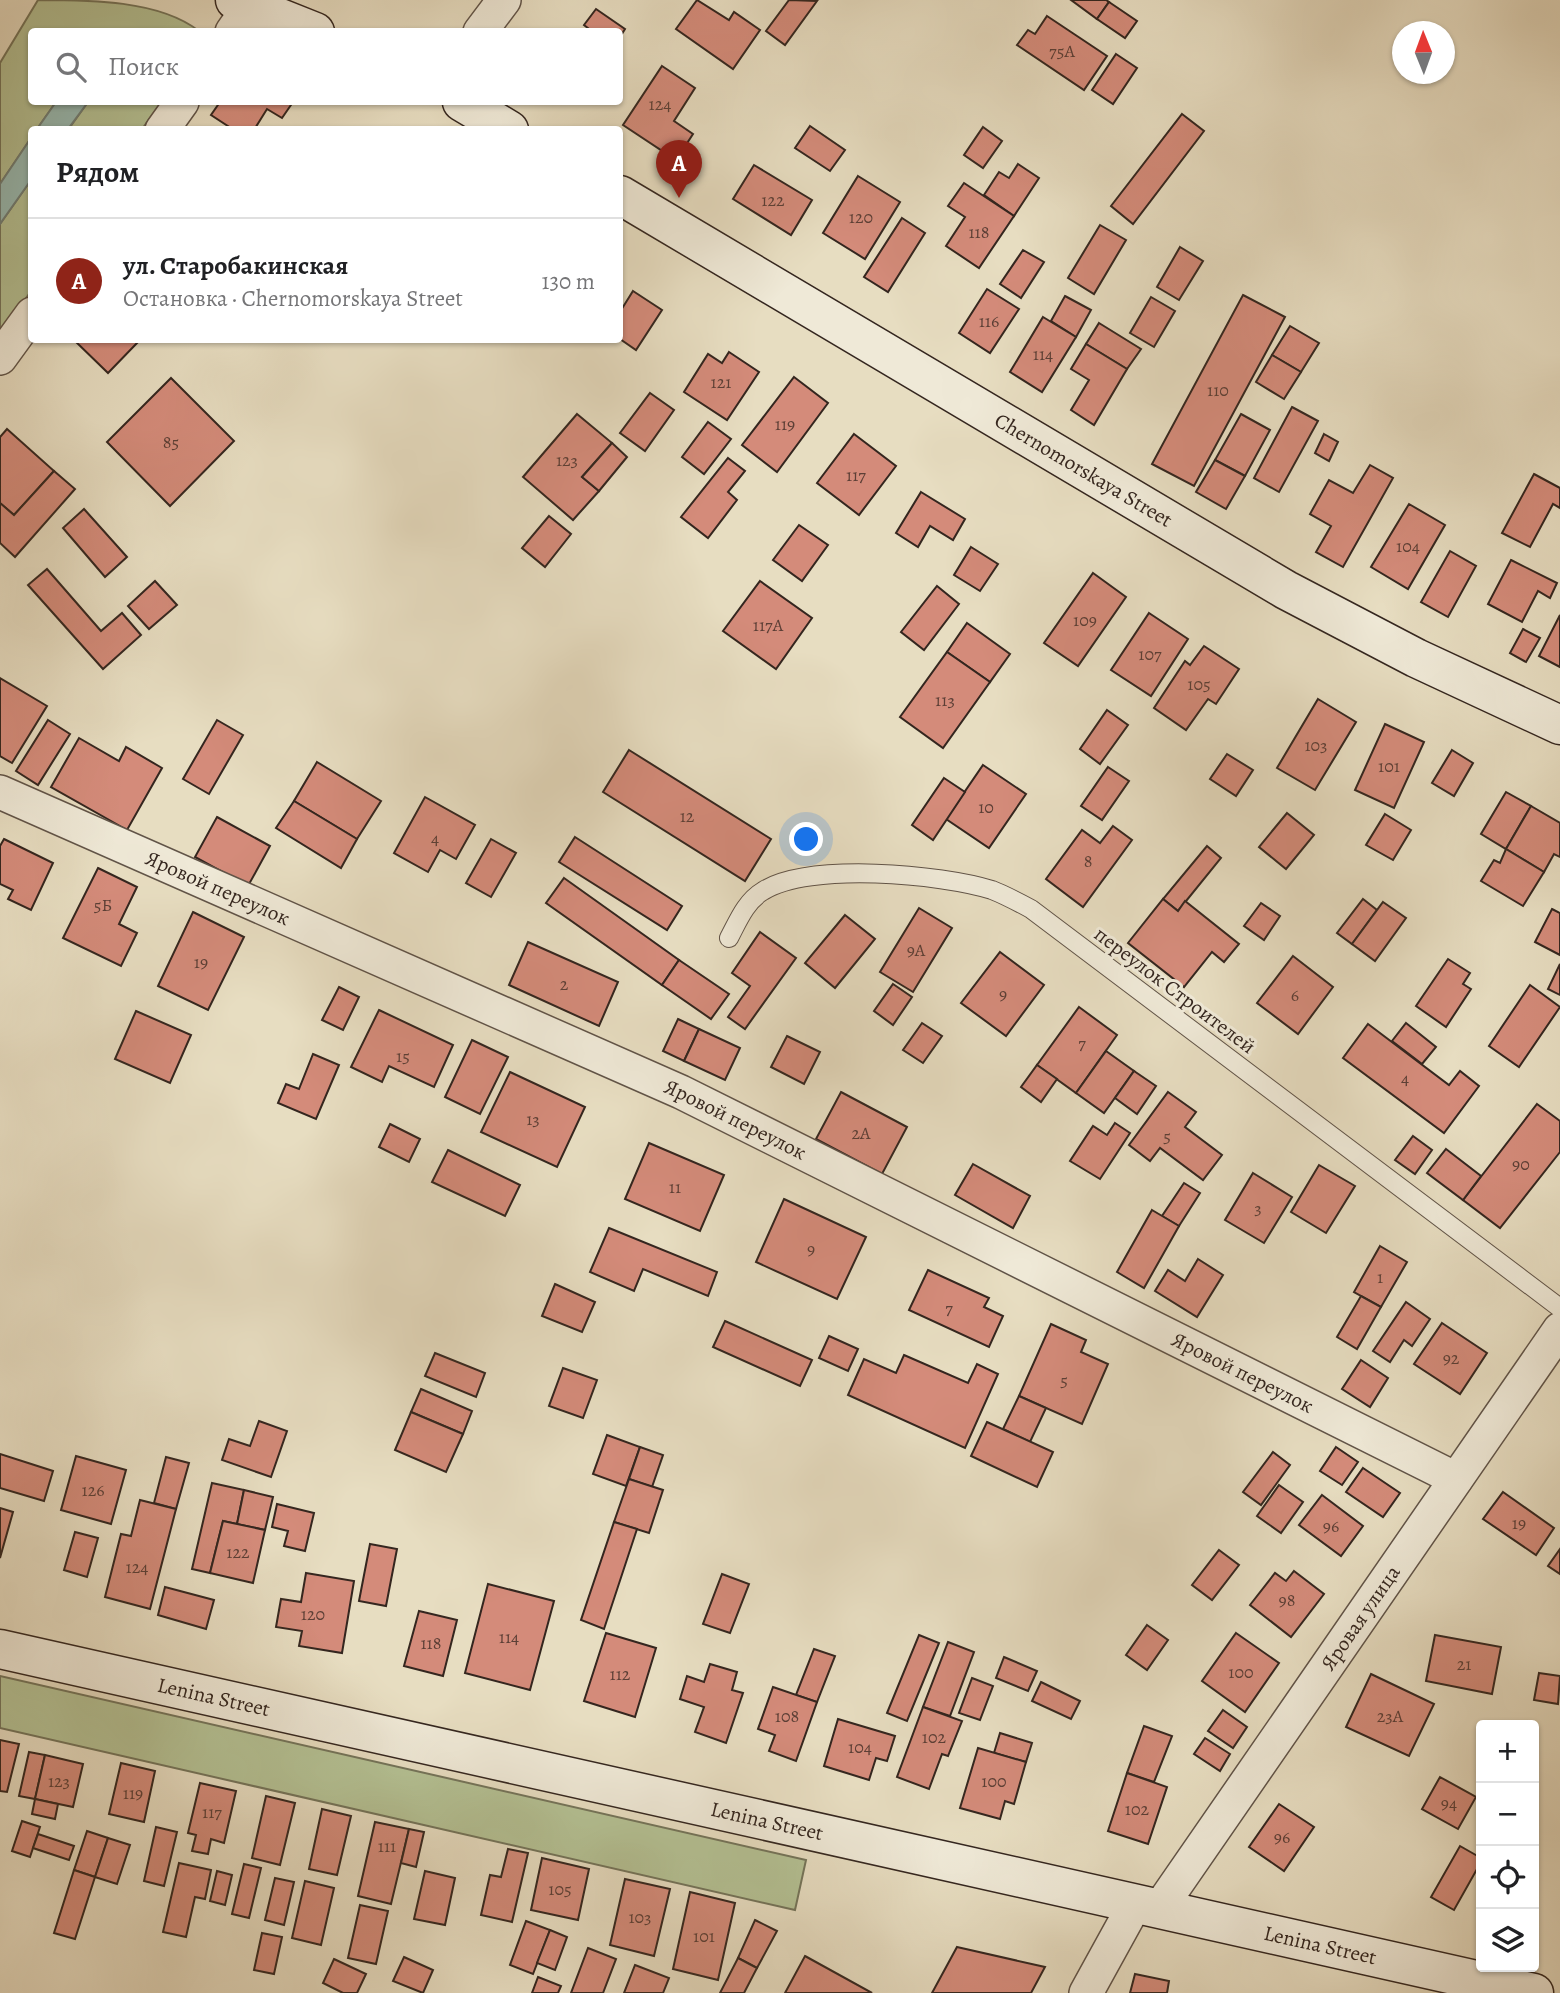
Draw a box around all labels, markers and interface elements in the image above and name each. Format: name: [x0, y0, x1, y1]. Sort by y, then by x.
north arrow: [1392, 21, 1455, 84]
search box: [28, 28, 623, 105]
house number: 75А: [1049, 39, 1075, 63]
icon: search: [52, 48, 90, 86]
text: Поиск: [108, 49, 179, 84]
house number: 124: [649, 92, 671, 116]
pin: A: [656, 140, 702, 198]
text: Рядом: [56, 152, 139, 192]
house number: 122: [761, 188, 785, 212]
house number: 120: [849, 205, 873, 229]
house number: 118: [968, 220, 990, 244]
text: ул. Старобакинская: [123, 248, 348, 283]
text: A: [72, 266, 86, 297]
text: 130 m: [542, 266, 595, 297]
text: Остановка · Chernomorskaya Street: [123, 283, 463, 314]
house number: 116: [979, 309, 999, 333]
house number: 114: [1033, 342, 1053, 366]
house number: 121: [711, 370, 731, 394]
house number: 110: [1207, 378, 1229, 402]
street label: Chernomorskaya Street: [989, 406, 1178, 534]
house number: 119: [775, 412, 795, 436]
house number: 85: [163, 430, 179, 454]
house number: 123: [556, 448, 578, 472]
house number: 117: [846, 463, 866, 487]
house number: 104: [1396, 534, 1420, 558]
house number: 109: [1073, 608, 1097, 632]
house number: 117А: [753, 613, 784, 637]
house number: 107: [1138, 642, 1162, 666]
house number: 105: [1187, 672, 1211, 696]
house number: 113: [935, 688, 955, 712]
house number: 103: [1304, 733, 1328, 757]
house number: 101: [1378, 754, 1400, 778]
house number: 10: [978, 795, 994, 819]
house number: 12: [680, 804, 695, 828]
your location: [789, 822, 823, 856]
house number: 4: [431, 826, 439, 850]
street label: Яровой переулок: [141, 844, 295, 932]
house number: 8: [1084, 849, 1092, 873]
house number: 5Б: [94, 893, 112, 917]
street label: переулок Строителей: [1089, 920, 1261, 1060]
house number: 9А: [907, 938, 926, 962]
house number: 19: [194, 950, 208, 974]
house number: 2: [560, 972, 569, 996]
house number: 9: [999, 982, 1007, 1006]
house number: 6: [1291, 983, 1299, 1007]
house number: 7: [1078, 1031, 1086, 1055]
house number: 15: [396, 1044, 410, 1068]
house number: 4: [1401, 1066, 1409, 1090]
street label: Яровой переулок: [660, 1072, 811, 1166]
house number: 13: [526, 1107, 540, 1131]
house number: 2А: [851, 1121, 871, 1145]
house number: 5: [1163, 1124, 1171, 1148]
house number: 90: [1512, 1152, 1530, 1176]
house number: 11: [669, 1175, 681, 1199]
house number: 3: [1254, 1196, 1262, 1220]
house number: 9: [807, 1237, 815, 1261]
house number: 1: [1377, 1265, 1383, 1289]
house number: 7: [945, 1296, 953, 1320]
street label: Яровой переулок: [1167, 1325, 1319, 1420]
house number: 92: [1443, 1346, 1460, 1370]
house number: 5: [1060, 1368, 1068, 1392]
house number: 126: [81, 1478, 105, 1502]
house number: 19: [1512, 1511, 1526, 1535]
house number: 96: [1323, 1514, 1339, 1538]
house number: 122: [226, 1540, 250, 1564]
house number: 124: [126, 1555, 148, 1579]
street label: Яровая улица: [1314, 1559, 1407, 1676]
house number: 98: [1279, 1588, 1295, 1612]
house number: 120: [301, 1602, 325, 1626]
house number: 114: [499, 1625, 519, 1649]
house number: 118: [420, 1631, 442, 1655]
house number: 21: [1457, 1652, 1471, 1676]
house number: 100: [1228, 1660, 1254, 1684]
house number: 112: [610, 1662, 631, 1686]
street label: Lenina Street: [155, 1671, 273, 1723]
house number: 108: [775, 1704, 799, 1728]
house number: 23А: [1377, 1704, 1404, 1728]
map controls: [1476, 1720, 1539, 1972]
button: +: [1476, 1720, 1539, 1783]
house number: 102: [922, 1725, 947, 1749]
house number: 104: [848, 1735, 872, 1759]
house number: 123: [48, 1769, 70, 1793]
house number: 100: [981, 1769, 1007, 1793]
house number: 119: [123, 1781, 143, 1805]
button: −: [1476, 1783, 1539, 1846]
house number: 94: [1441, 1791, 1457, 1815]
street label: Lenina Street: [708, 1795, 826, 1847]
house number: 102: [1125, 1797, 1150, 1821]
house number: 117: [202, 1800, 222, 1824]
house number: 96: [1274, 1825, 1290, 1849]
house number: 111: [378, 1834, 396, 1858]
button: locate: [1476, 1846, 1539, 1909]
house number: 105: [548, 1877, 572, 1901]
house number: 103: [628, 1905, 652, 1929]
button: layers: [1476, 1909, 1539, 1972]
street label: Lenina Street: [1261, 1919, 1379, 1971]
house number: 101: [693, 1924, 715, 1948]

